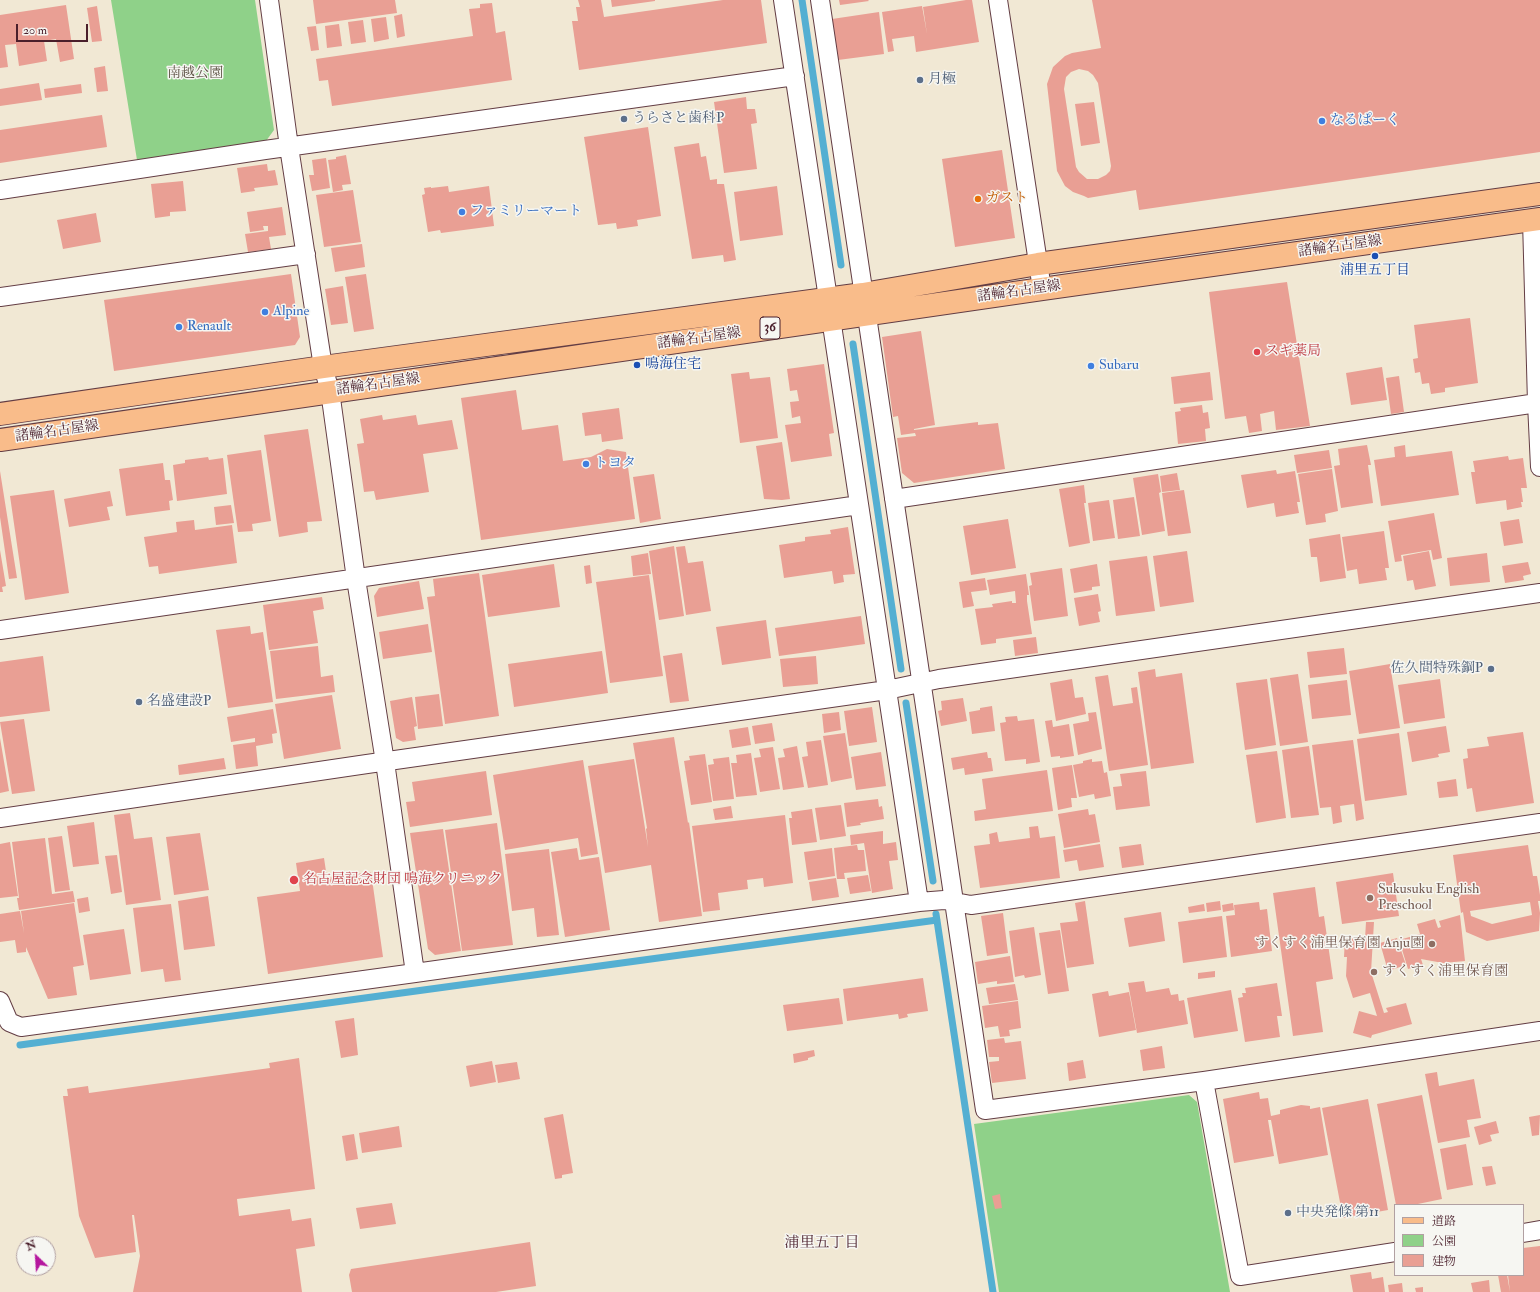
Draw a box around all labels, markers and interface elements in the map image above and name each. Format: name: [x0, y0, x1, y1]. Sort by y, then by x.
scale bar: [18, 16, 90, 42]
text: 20 m: [23, 23, 47, 38]
park label: 南越公園: [167, 66, 223, 82]
place label: 月極: [928, 72, 956, 88]
marker: 月極: [915, 75, 925, 85]
place label: うらさと歯科P: [632, 111, 724, 127]
place label: なるぱーく: [1330, 113, 1400, 129]
marker: うらさと歯科P: [619, 114, 629, 124]
marker: なるぱーく: [1317, 116, 1327, 126]
place label: ガスト: [986, 191, 1028, 207]
marker: ガスト: [973, 194, 983, 204]
place label: ファミリーマート: [470, 204, 582, 220]
marker: ファミリーマート: [457, 207, 467, 217]
street label: 諸輪名古屋線: [1297, 233, 1383, 261]
marker: 浦里五丁目: [1370, 251, 1380, 261]
place label: 浦里五丁目: [1340, 263, 1410, 279]
street label: 諸輪名古屋線: [976, 278, 1062, 306]
place label: Alpine: [273, 304, 309, 320]
marker: Alpine: [260, 307, 270, 317]
road number: 36: [760, 317, 780, 339]
place label: Renault: [187, 319, 231, 335]
marker: Renault: [174, 322, 184, 332]
street label: 諸輪名古屋線: [656, 325, 742, 353]
place label: スギ薬局: [1265, 344, 1321, 360]
marker: スギ薬局: [1252, 347, 1262, 357]
place label: 鳴海住宅: [645, 357, 701, 373]
place label: Subaru: [1099, 358, 1139, 374]
marker: 鳴海住宅: [632, 360, 642, 370]
marker: Subaru: [1086, 361, 1096, 371]
street label: 諸輪名古屋線: [335, 371, 421, 399]
street label: 諸輪名古屋線: [14, 418, 100, 446]
place label: トヨタ: [594, 456, 636, 472]
marker: トヨタ: [581, 459, 591, 469]
place label: 佐久間特殊鋼P: [1391, 661, 1483, 677]
marker: 佐久間特殊鋼P: [1486, 664, 1496, 674]
place label: 名盛建設P: [147, 694, 211, 710]
marker: 名盛建設P: [134, 697, 144, 707]
place label: 名古屋記念財団 鳴海クリニック: [303, 872, 502, 888]
marker: 名古屋記念財団 鳴海クリニック: [288, 874, 300, 886]
place label: Sukusuku English Preschool: [1378, 882, 1479, 914]
marker: Sukusuku English Preschool: [1365, 893, 1375, 903]
place label: すくすく浦里保育園 Anju園: [1254, 936, 1424, 952]
marker: すくすく浦里保育園 Anju園: [1427, 939, 1437, 949]
place label: すくすく浦里保育園: [1382, 964, 1508, 980]
marker: すくすく浦里保育園: [1369, 967, 1379, 977]
legend: [1394, 1204, 1524, 1276]
place label: 中央発條 第11: [1296, 1205, 1379, 1221]
marker: 中央発條 第11: [1283, 1208, 1293, 1218]
text: 道路: [1432, 1214, 1456, 1229]
text: 公園: [1432, 1234, 1456, 1249]
district label: 浦里五丁目: [785, 1235, 859, 1253]
north arrow: [16, 1236, 56, 1276]
text: N: [24, 1238, 38, 1254]
text: 建物: [1432, 1254, 1456, 1269]

